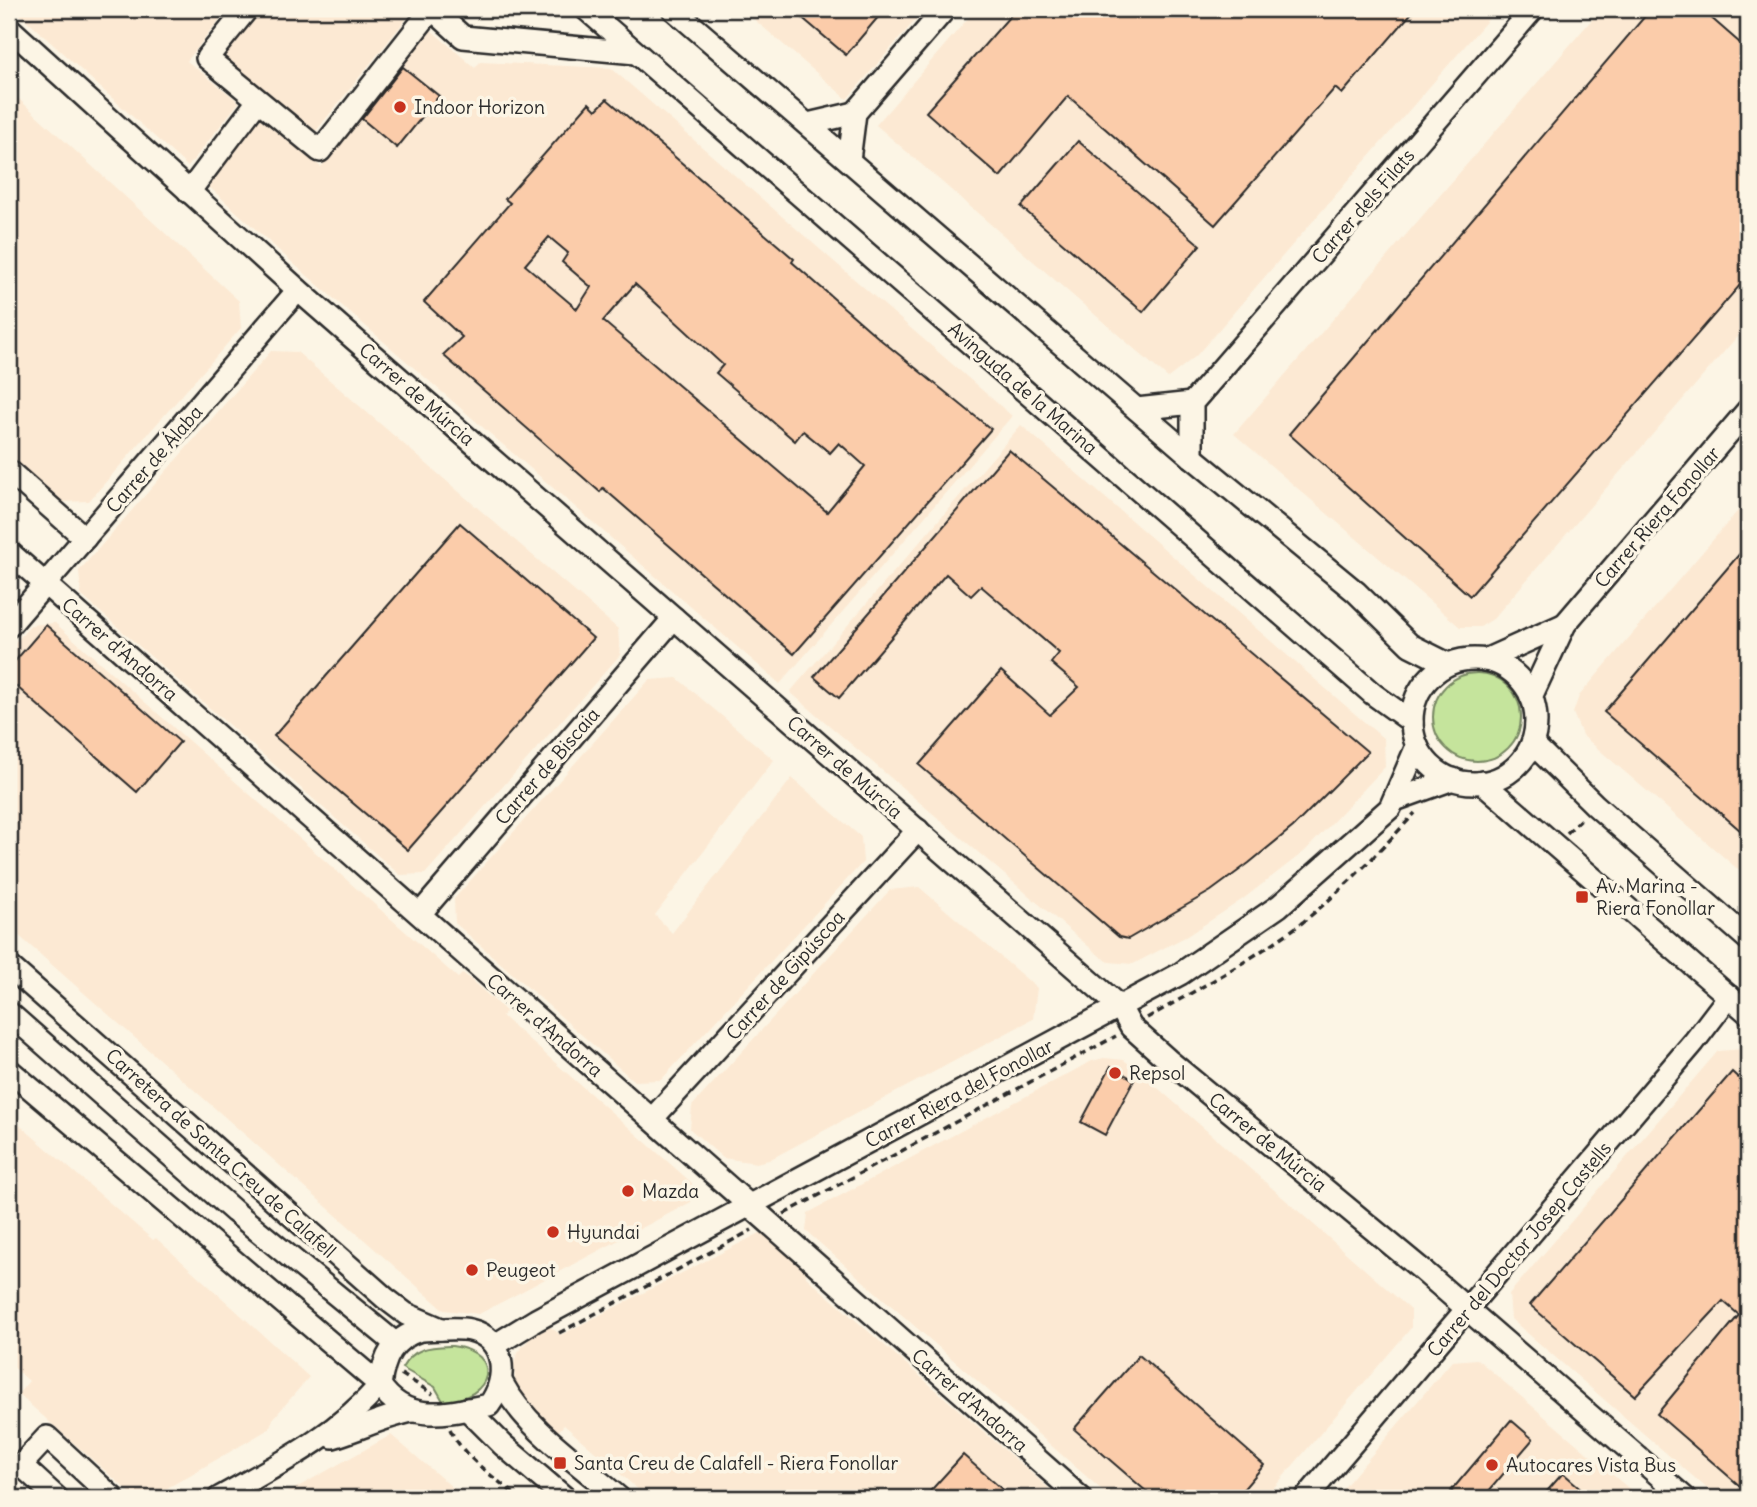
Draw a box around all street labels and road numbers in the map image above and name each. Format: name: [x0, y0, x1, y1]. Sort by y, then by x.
street label: Carrer dels Filats: [1307, 144, 1419, 268]
street label: Avinguda de la Marina: [943, 317, 1103, 460]
street label: Carrer de Múrcia: [354, 337, 480, 451]
street label: Carrer de Álaba: [101, 400, 207, 518]
street label: Carrer Riera Fonollar: [1589, 441, 1725, 593]
street label: Carrer d'Andorra: [57, 592, 183, 706]
street label: Carrer de Biscaia: [490, 702, 604, 829]
street label: Carrer de Múrcia: [782, 710, 908, 824]
street label: Carrer de Gipúscoa: [721, 905, 850, 1045]
street label: Carrer d'Andorra: [482, 968, 608, 1082]
street label: Carrer Riera del Fonollar: [861, 1033, 1057, 1153]
street label: Carretera de Santa Creu de Calafell: [101, 1043, 341, 1263]
street label: Carrer de Múrcia: [1204, 1087, 1332, 1197]
street label: Carrer del Doctor Josep Castells: [1422, 1136, 1616, 1362]
street label: Carrer d'Andorra: [907, 1343, 1033, 1457]

